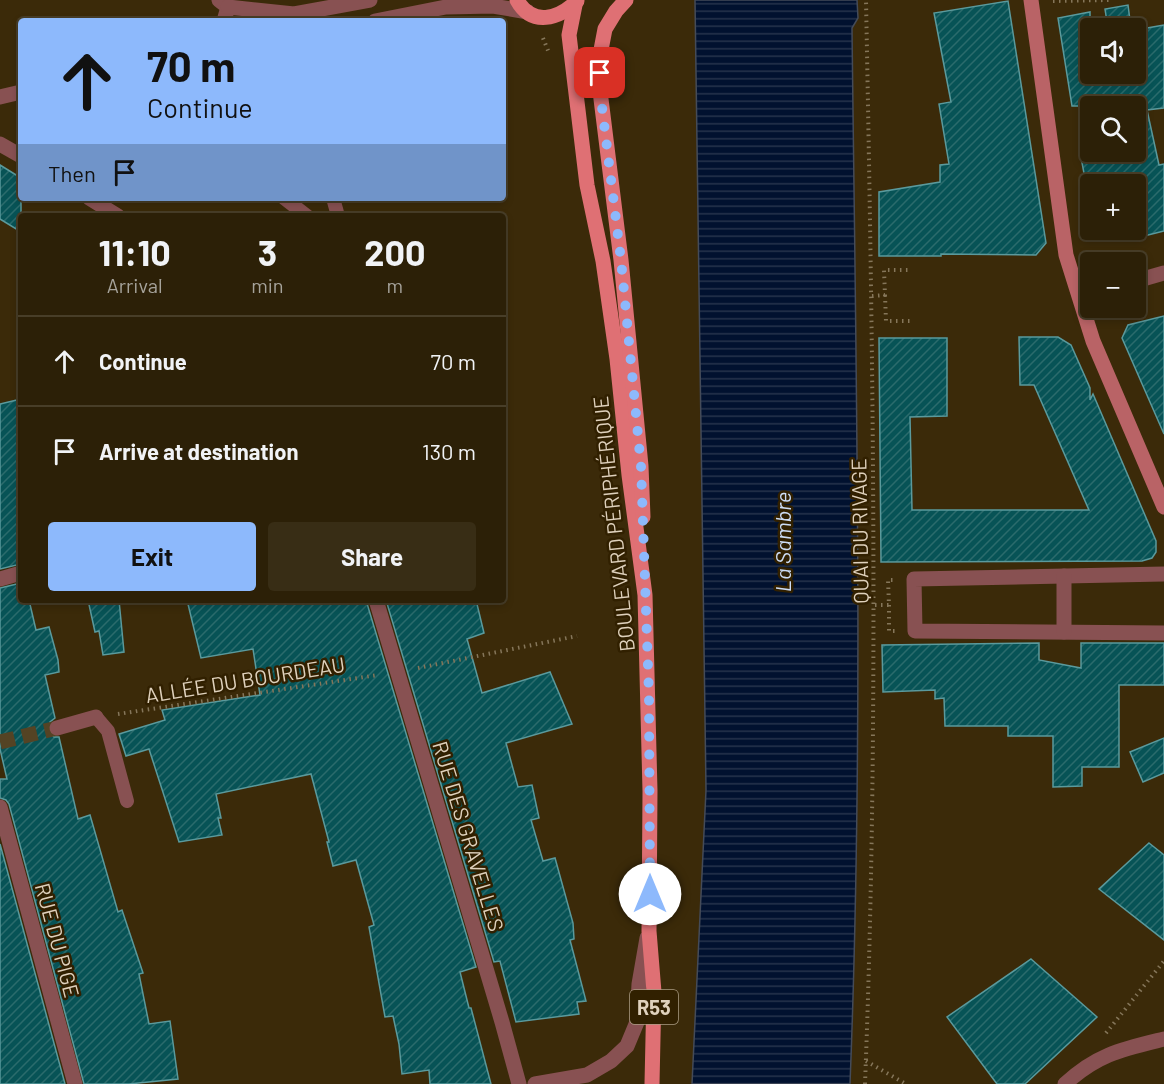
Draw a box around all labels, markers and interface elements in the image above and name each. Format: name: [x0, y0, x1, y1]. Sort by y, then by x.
map controls: [1080, 18, 1146, 318]
button: sound: [1080, 18, 1146, 84]
text: 70 m: [147, 40, 235, 90]
icon: ahead: [48, 42, 126, 120]
pin: [574, 47, 625, 98]
icon: arrive: [583, 56, 616, 89]
text: Continue: [147, 91, 253, 123]
button: search: [1080, 96, 1146, 162]
icon: arrive: [108, 156, 141, 189]
text: Then: [48, 160, 96, 186]
button: +: [1080, 174, 1146, 240]
text: 11:10: [99, 230, 171, 273]
text: 3: [258, 230, 277, 273]
text: 200: [364, 230, 425, 273]
button: −: [1080, 252, 1146, 318]
text: Arrival: [107, 273, 163, 297]
text: min: [251, 273, 284, 297]
text: m: [387, 273, 403, 297]
icon: ahead: [48, 345, 81, 378]
text: Continue: [99, 348, 187, 374]
text: 70 m: [431, 348, 476, 374]
street label: BOULEVARD PÉRIPHÉRIQUE: [587, 395, 639, 653]
icon: arrive: [48, 435, 81, 468]
text: Arrive at destination: [99, 438, 298, 464]
text: 130 m: [422, 438, 476, 464]
street label: QUAI DU RIVAGE: [845, 458, 873, 604]
water label: La Sambre: [769, 492, 795, 592]
button: Exit: [48, 522, 256, 591]
button: Share: [268, 522, 476, 591]
street label: ALLÉE DU BOURDEAU: [144, 651, 346, 707]
street label: RUE DES GRAVELLES: [428, 738, 510, 934]
position arrow: [618, 862, 682, 926]
street label: RUE DU PIGE: [31, 880, 85, 1000]
road number: R53: [630, 990, 678, 1024]

